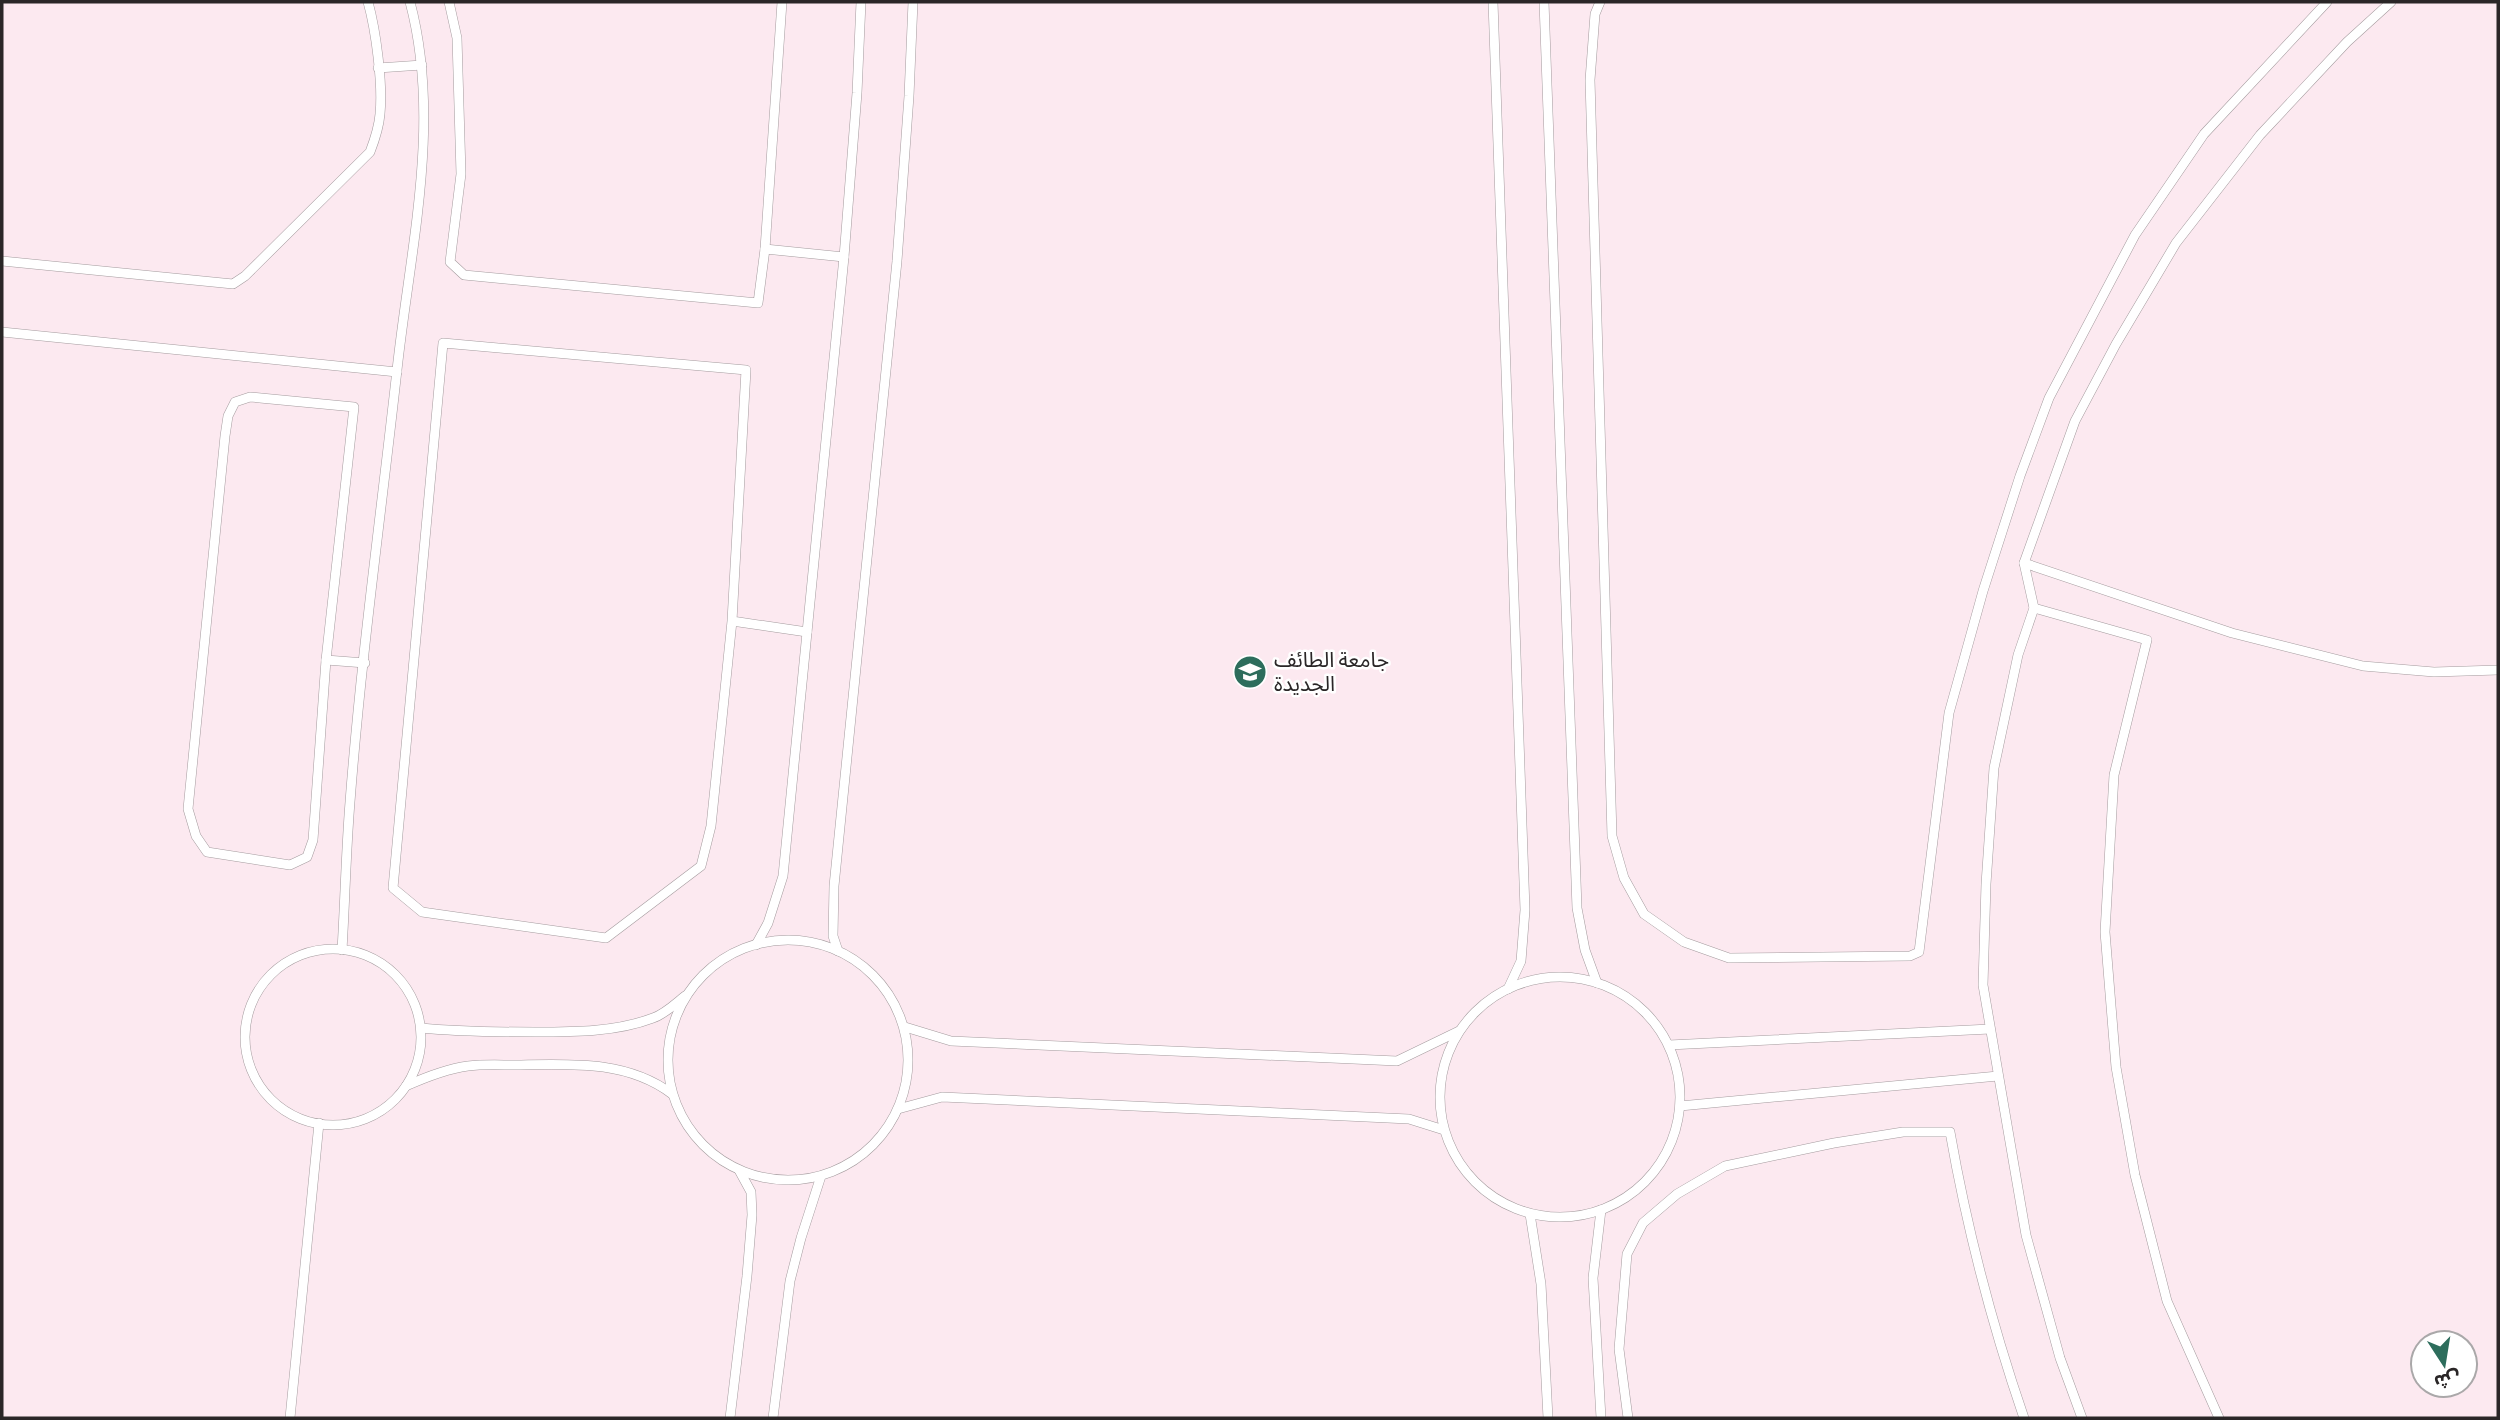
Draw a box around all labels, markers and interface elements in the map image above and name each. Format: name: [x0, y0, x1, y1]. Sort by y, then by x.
place label: جامعة الطائف الجديدة: [1274, 646, 1389, 695]
school or university icon: جامعة الطائف الجديدة: [1231, 653, 1269, 691]
north arrow: [2409, 1329, 2479, 1399]
text: ش: [2433, 1367, 2463, 1395]

